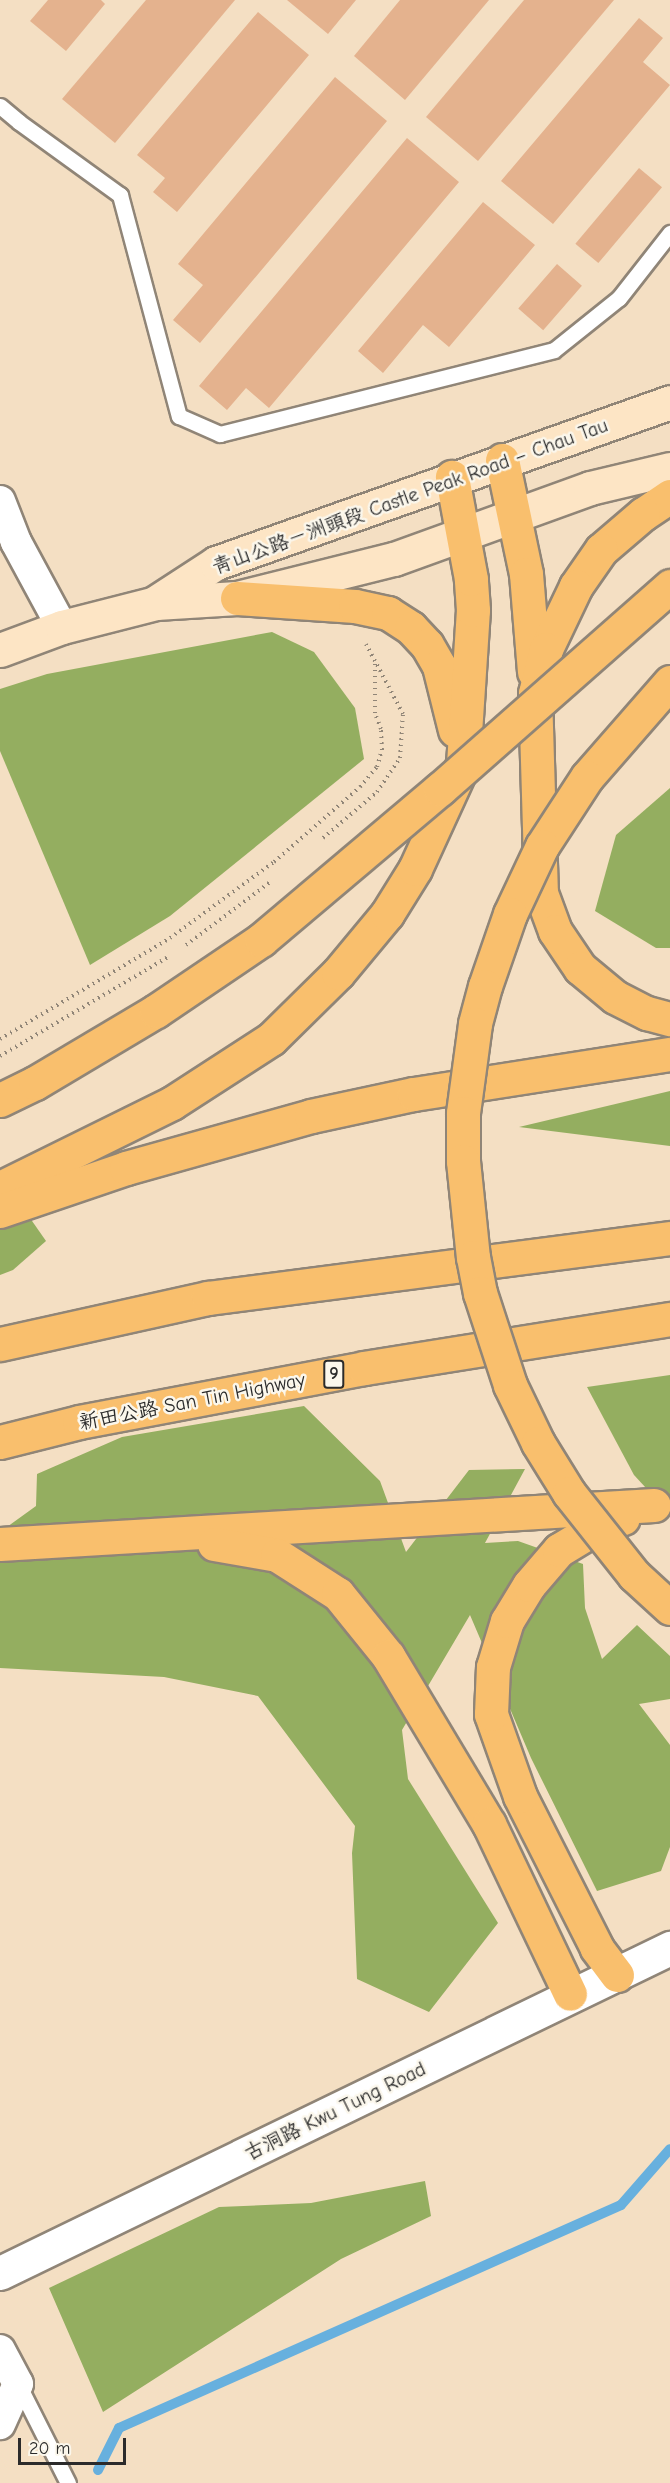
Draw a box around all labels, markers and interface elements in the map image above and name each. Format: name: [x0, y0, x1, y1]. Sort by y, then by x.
street label: 青山公路－洲頭段 Castle Peak Road – Chau Tau: [209, 413, 611, 579]
road number: 9: [322, 1359, 346, 1389]
street label: 新田公路 San Tin Highway: [77, 1367, 307, 1435]
street label: 古洞路 Kwu Tung Road: [240, 2057, 430, 2165]
scale bar: [21, 2426, 129, 2464]
text: 20 m: [29, 2438, 70, 2459]

